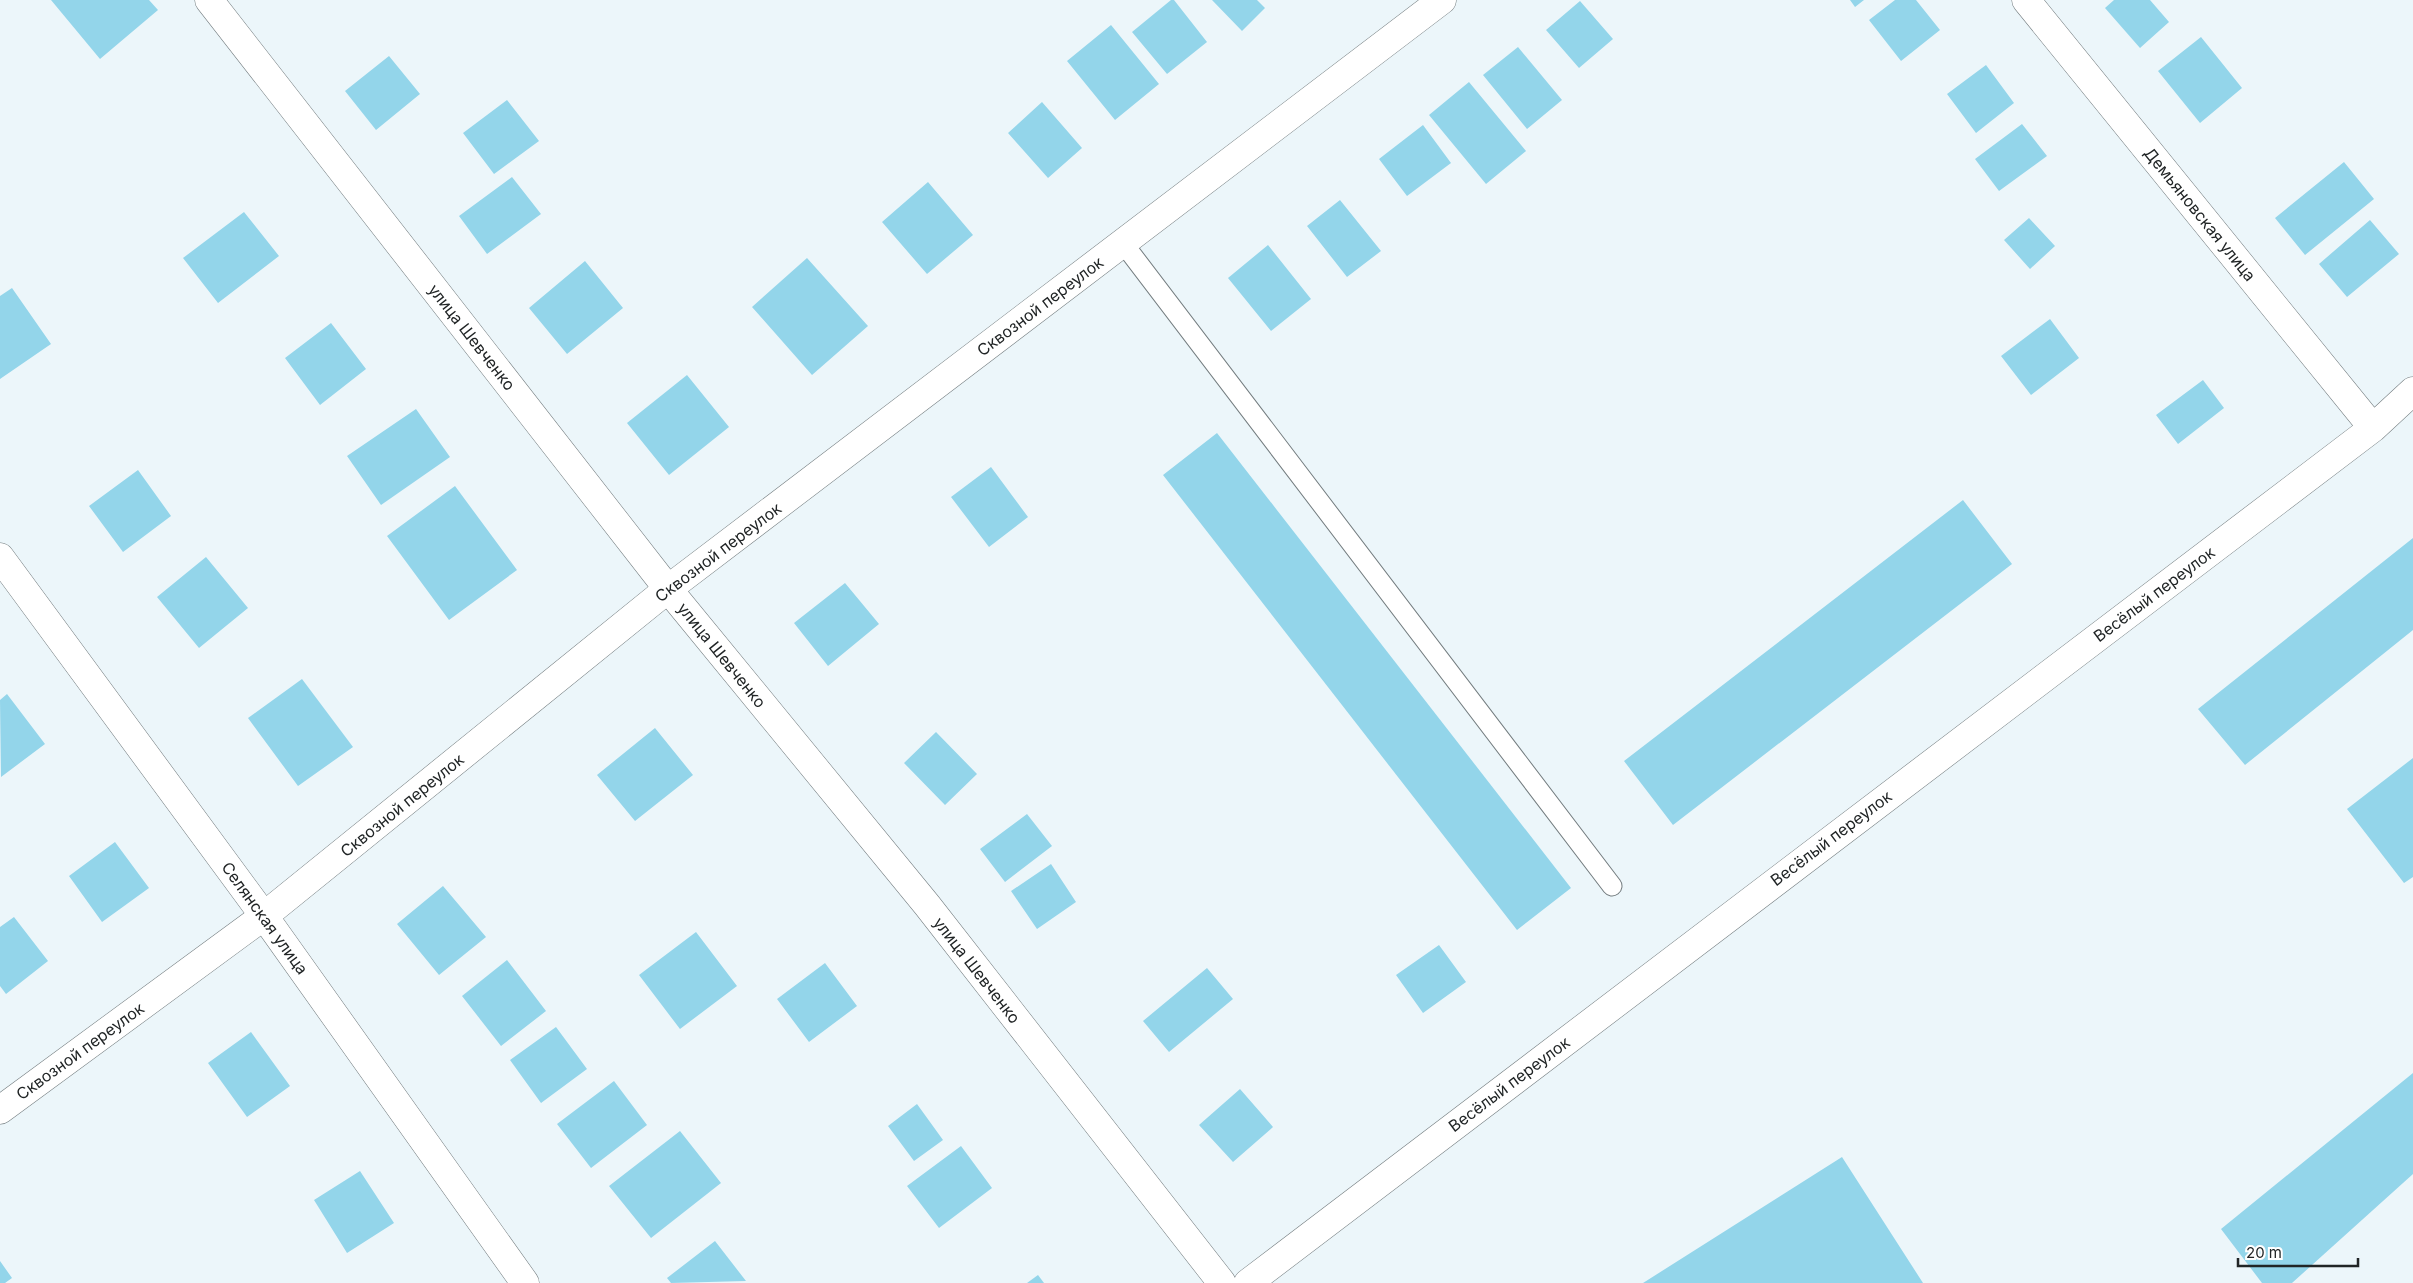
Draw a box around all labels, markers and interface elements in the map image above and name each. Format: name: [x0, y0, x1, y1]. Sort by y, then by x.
street label: Демьяновская улица: [2140, 143, 2260, 285]
street label: Сквозной переулок: [973, 252, 1107, 360]
street label: улица Шевченко: [424, 280, 520, 394]
street label: Сквозной переулок: [651, 498, 785, 606]
street label: Весёлый переулок: [2089, 542, 2219, 646]
street label: улица Шевченко: [673, 598, 771, 712]
street label: Сквозной переулок: [336, 749, 468, 861]
street label: Весёлый переулок: [1766, 786, 1896, 890]
street label: Селянская улица: [217, 858, 313, 978]
street label: улица Шевченко: [929, 913, 1025, 1027]
street label: Сквозной переулок: [12, 998, 148, 1104]
street label: Весёлый переулок: [1444, 1032, 1574, 1136]
scale bar: [2238, 1236, 2358, 1268]
text: 20 m: [2246, 1243, 2282, 1262]

